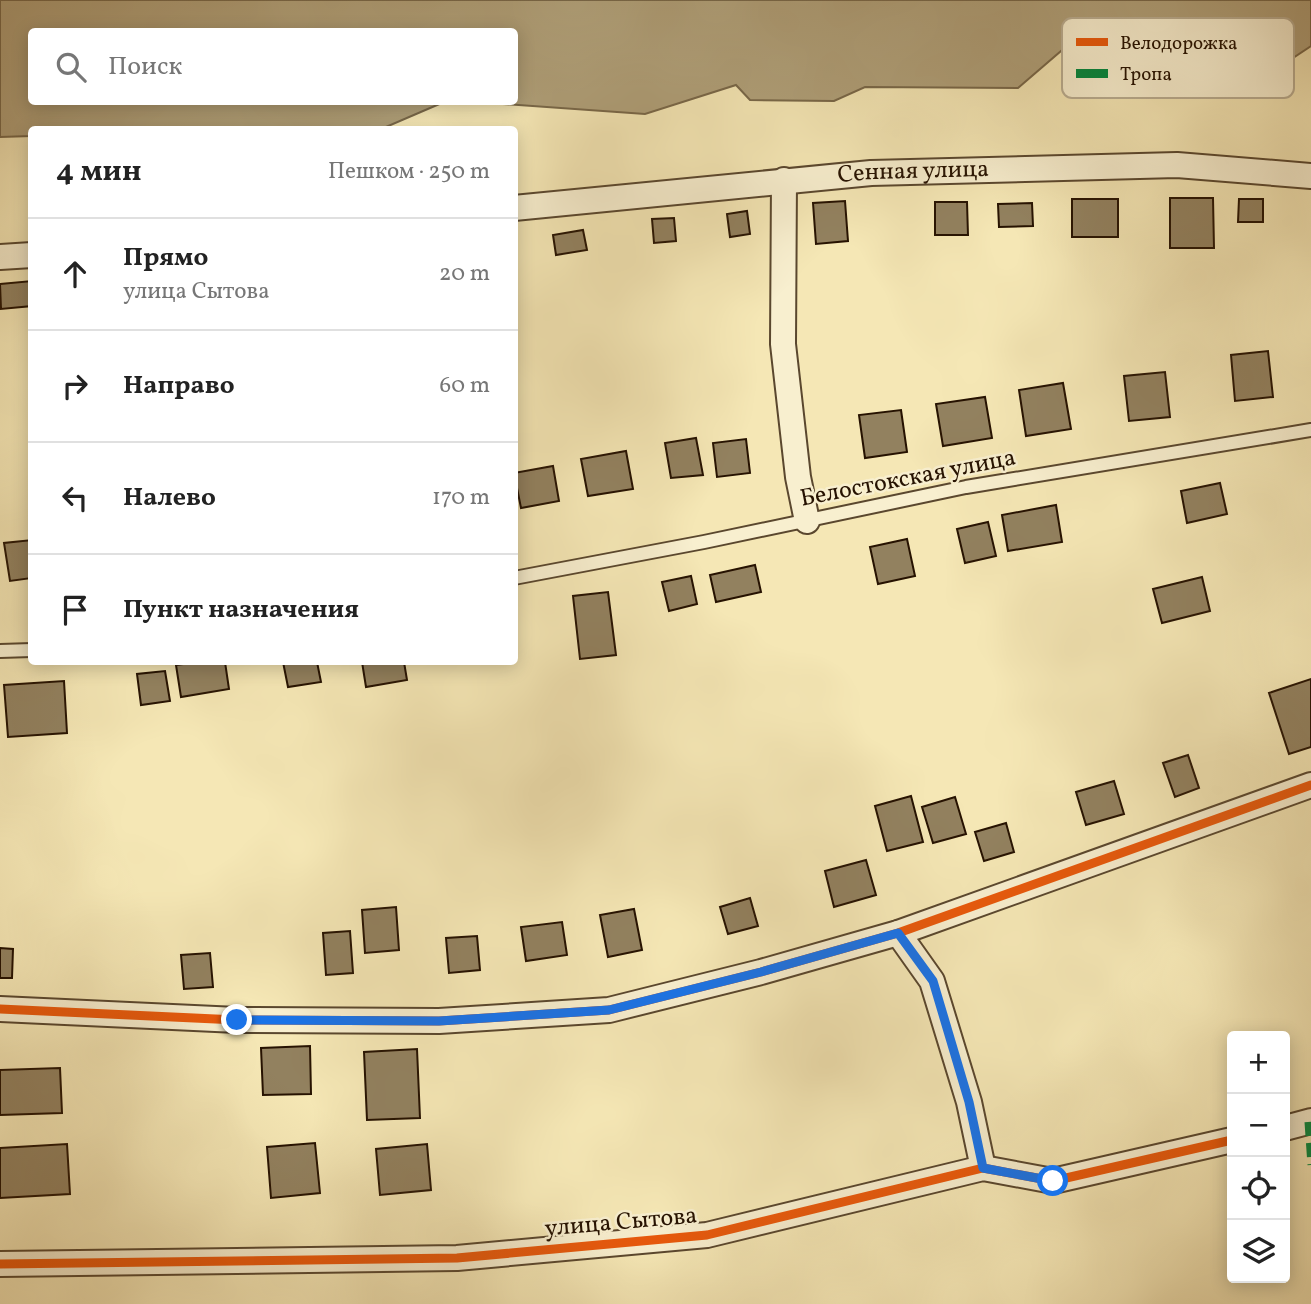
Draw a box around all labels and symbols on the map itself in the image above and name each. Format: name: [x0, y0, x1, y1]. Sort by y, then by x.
legend: [1062, 18, 1294, 98]
text: Велодорожка: [1120, 31, 1238, 57]
text: Тропа: [1120, 62, 1172, 88]
street label: Сенная улица: [836, 153, 990, 193]
street label: Белостокская улица: [797, 441, 1019, 517]
route end: [221, 1004, 252, 1035]
route start: [1037, 1165, 1068, 1196]
street label: улица Сытова: [543, 1199, 699, 1247]

